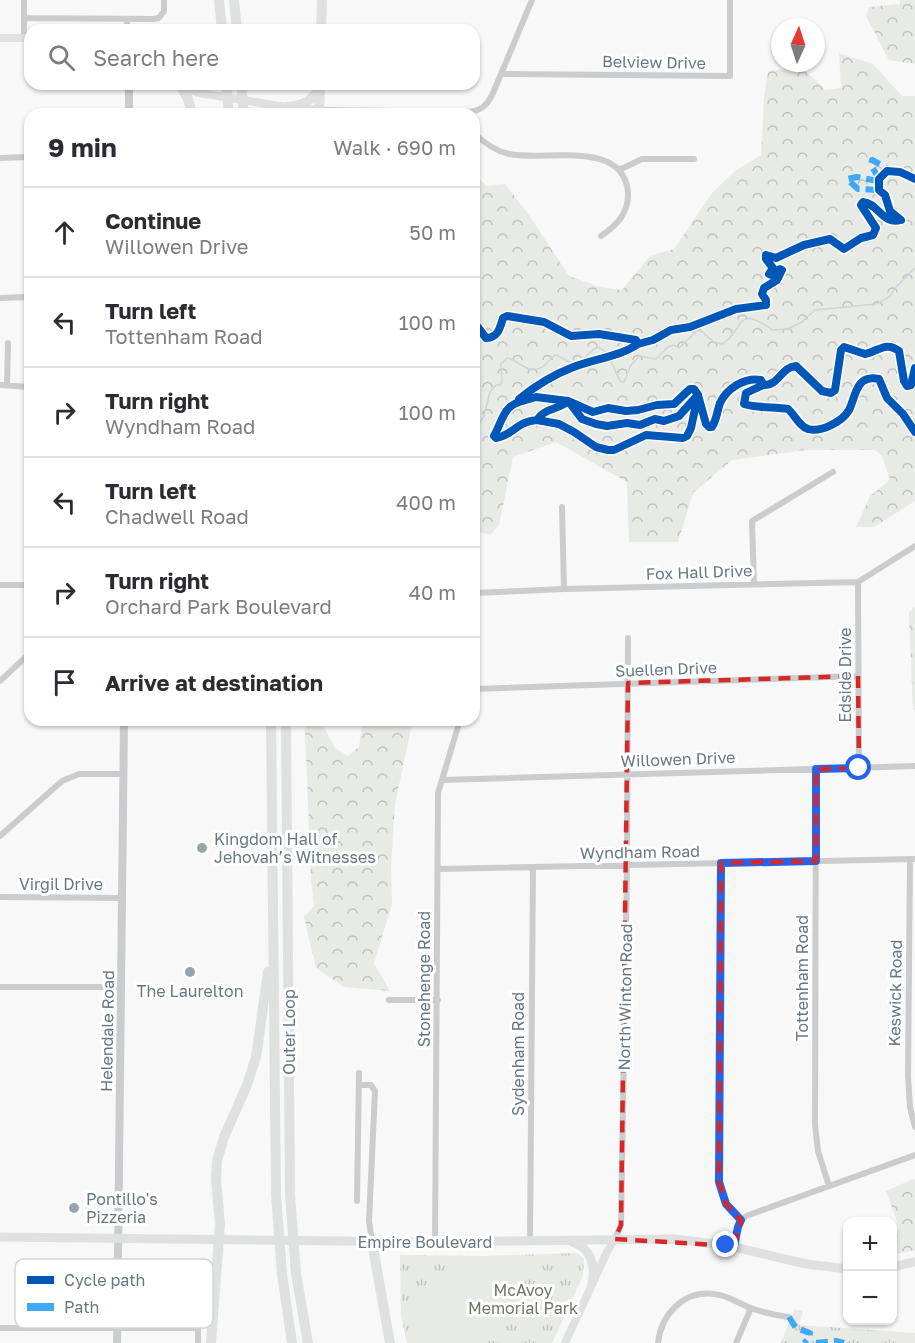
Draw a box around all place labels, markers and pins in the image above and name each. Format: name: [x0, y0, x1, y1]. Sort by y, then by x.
place label: Kingdom Hall of Jehovah’s Witnesses: [214, 829, 376, 867]
marker: Kingdom Hall of Jehovah’s Witnesses: [195, 841, 209, 855]
marker: The Laurelton: [183, 965, 197, 979]
place label: The Laurelton: [136, 981, 244, 1001]
place label: Pontillo's Pizzeria: [86, 1189, 158, 1227]
marker: Pontillo's Pizzeria: [67, 1201, 81, 1215]

